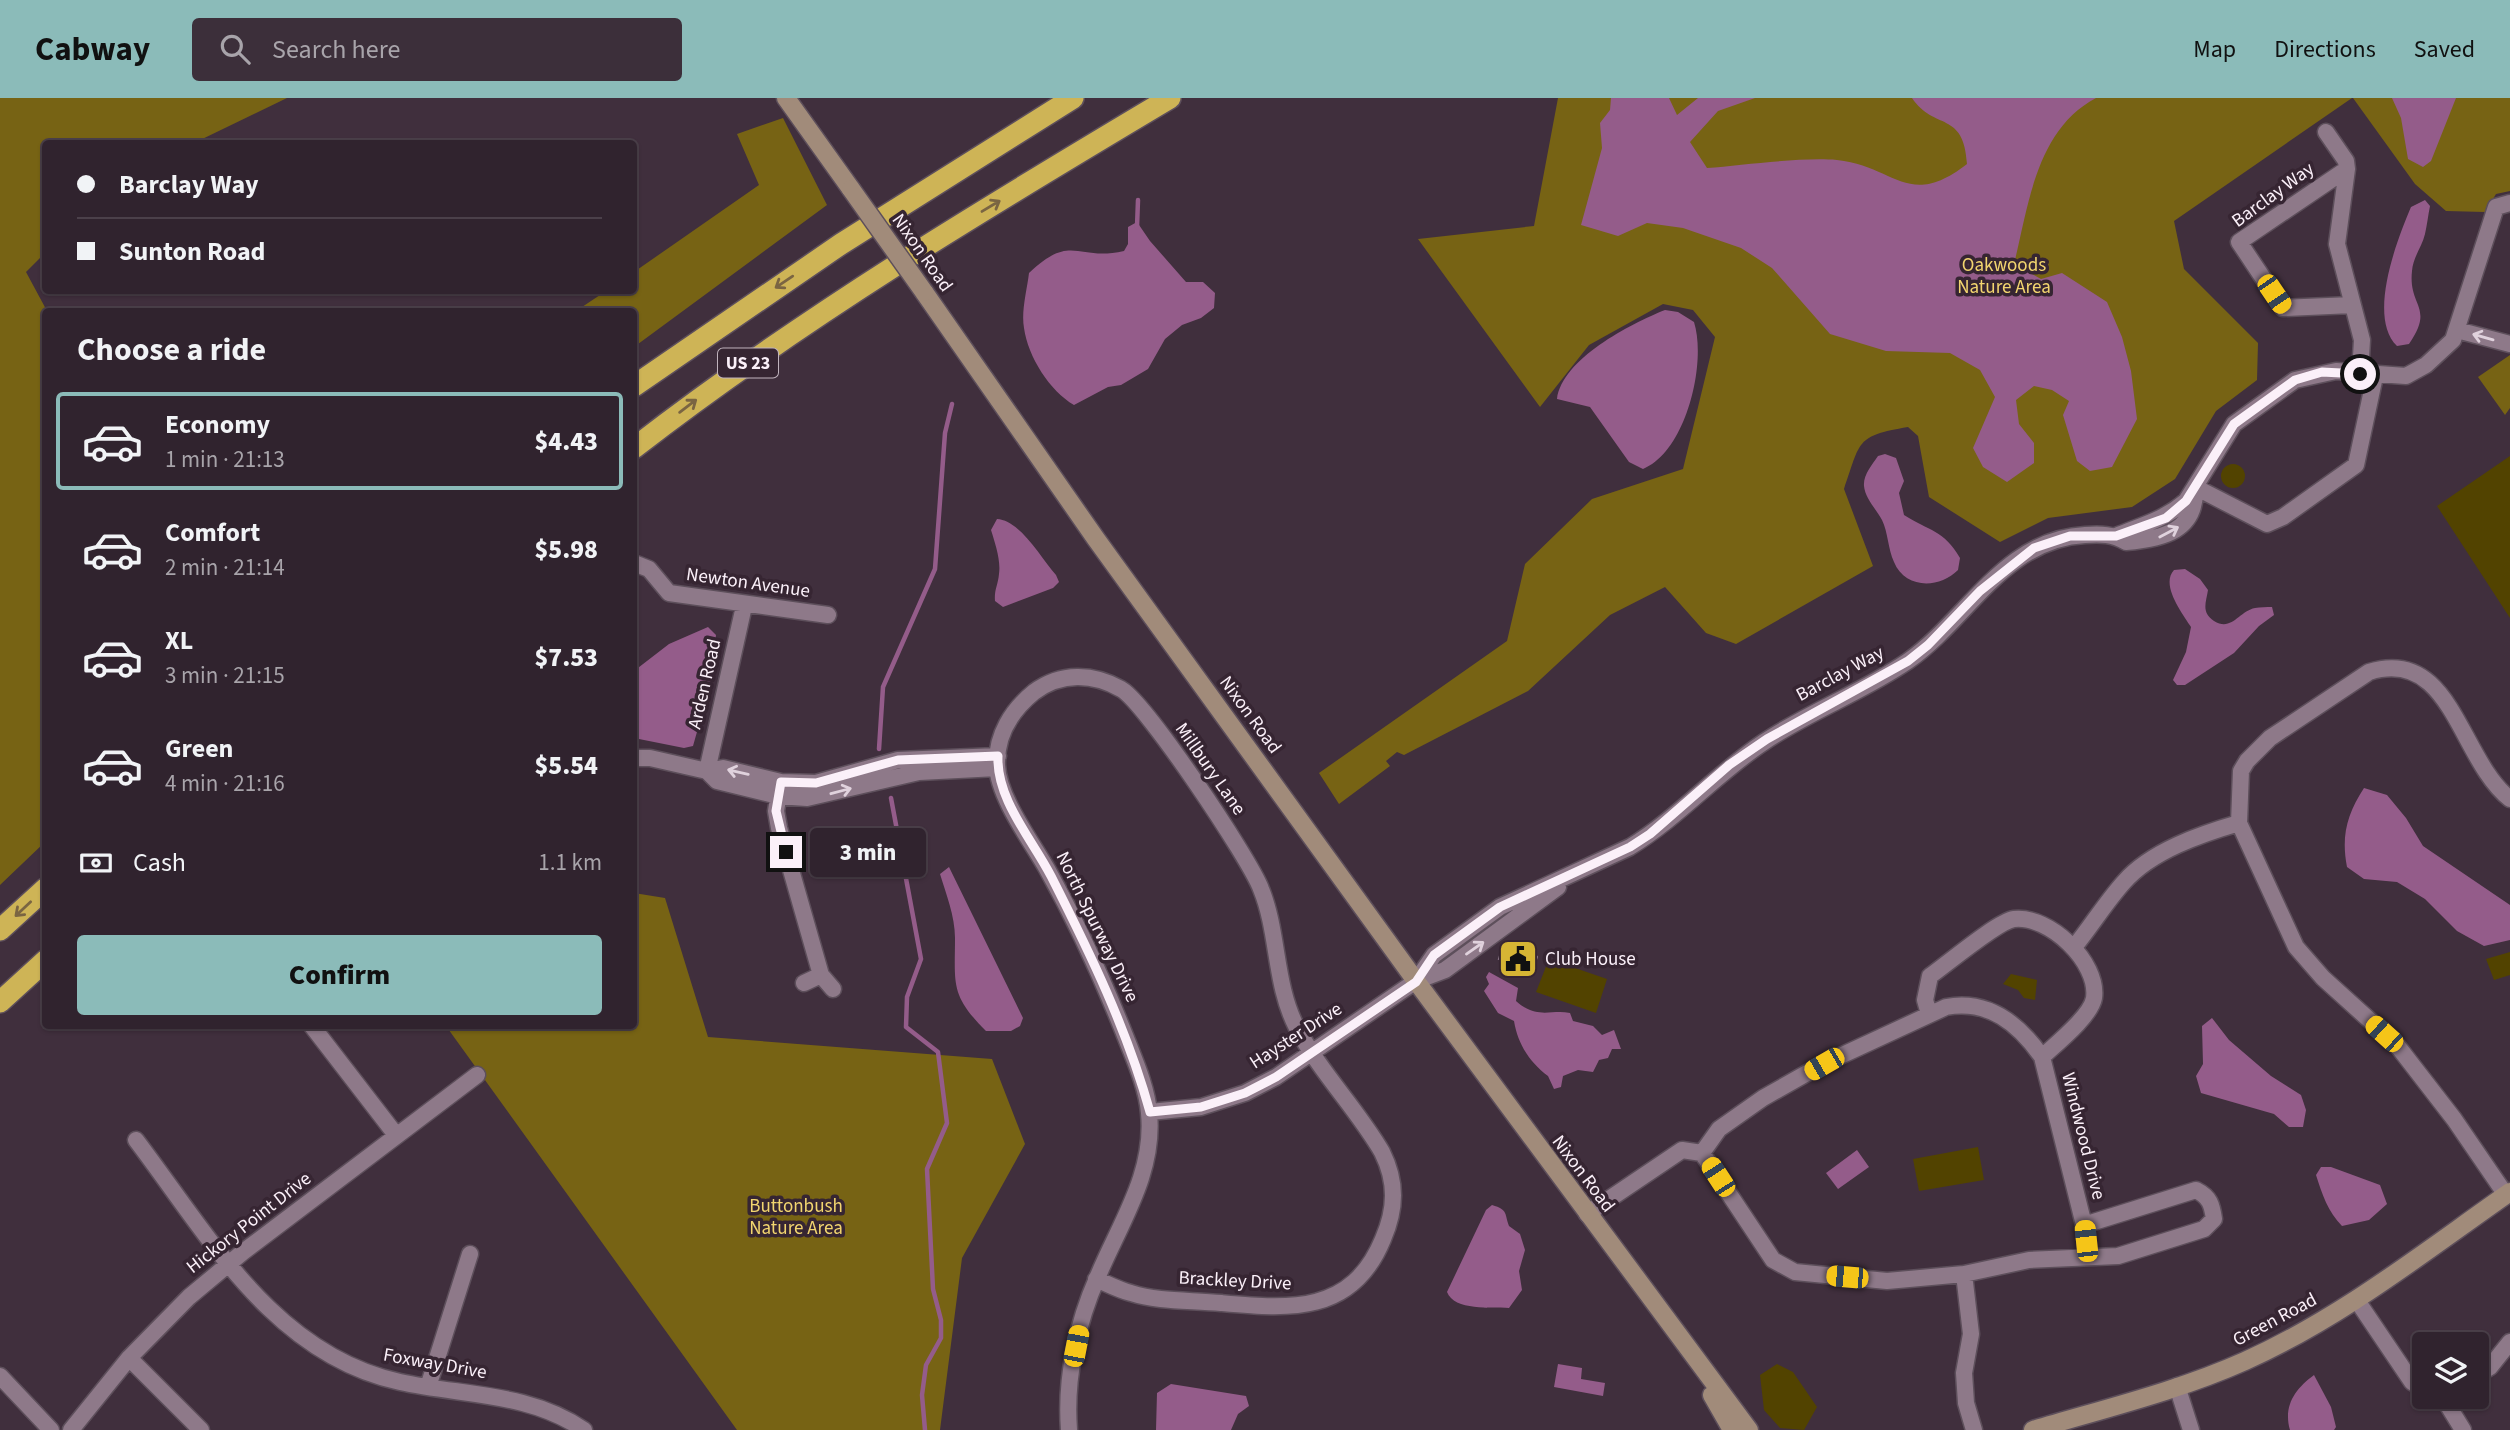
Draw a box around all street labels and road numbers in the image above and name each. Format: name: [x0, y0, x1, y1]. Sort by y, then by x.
street label: Barclay Way: [2226, 156, 2320, 234]
street label: Nixon Road: [885, 208, 959, 298]
road number: US 23: [718, 348, 778, 377]
street label: Newton Avenue: [684, 561, 812, 605]
street label: Arden Road: [682, 636, 728, 732]
street label: Barclay Way: [1791, 639, 1889, 708]
street label: Nixon Road: [1213, 671, 1287, 759]
street label: Millbury Lane: [1168, 717, 1252, 821]
street label: North Spurway Drive: [1049, 847, 1145, 1007]
street label: Hayster Drive: [1244, 996, 1348, 1076]
street label: Windwood Drive: [2054, 1070, 2112, 1202]
street label: Nixon Road: [1545, 1130, 1621, 1218]
street label: Hickory Point Drive: [181, 1166, 317, 1280]
street label: Brackley Drive: [1178, 1265, 1292, 1297]
street label: Green Road: [2228, 1286, 2322, 1354]
street label: Foxway Drive: [381, 1342, 489, 1386]

